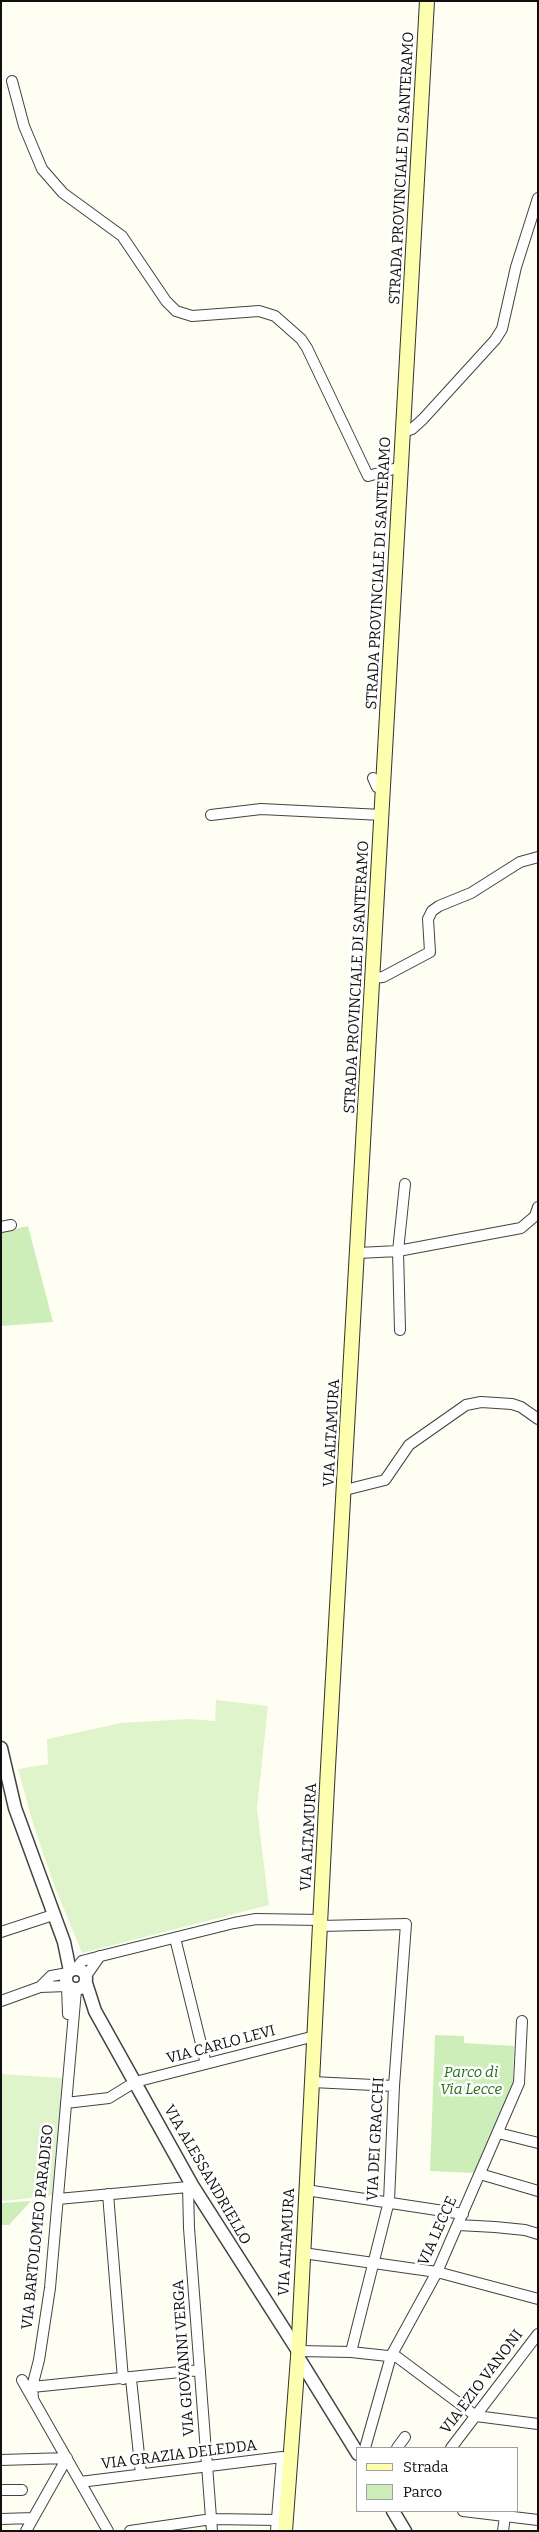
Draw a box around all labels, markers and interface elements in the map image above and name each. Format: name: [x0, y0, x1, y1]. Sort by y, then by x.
street label: STRADA PROVINCIALE DI SANTERAMO: [386, 31, 418, 305]
street label: STRADA PROVINCIALE DI SANTERAMO: [363, 436, 395, 710]
street label: STRADA PROVINCIALE DI SANTERAMO: [341, 840, 373, 1114]
street label: VIA ALTAMURA: [320, 1378, 344, 1488]
street label: VIA ALTAMURA: [297, 1782, 321, 1892]
street label: VIA CARLO LEVI: [165, 2022, 277, 2068]
park label: Parco di Via Lecce: [440, 2064, 502, 2099]
street label: VIA DEI GRACCHI: [364, 2077, 388, 2201]
street label: VIA ALESSANDRIELLO: [160, 2102, 254, 2248]
street label: VIA BARTOLOMEO PARADISO: [18, 2124, 58, 2330]
street label: VIA ALTAMURA: [275, 2187, 299, 2297]
street label: VIA LECCE: [415, 2194, 461, 2268]
street label: VIA GIOVANNI VERGA: [170, 2279, 198, 2437]
street label: VIA EZIO VANONI: [437, 2326, 527, 2438]
street label: VIA GRAZIA DELEDDA: [100, 2437, 258, 2473]
legend: [356, 2447, 519, 2512]
text: Strada: [403, 2458, 449, 2476]
text: Parco: [403, 2483, 442, 2501]

